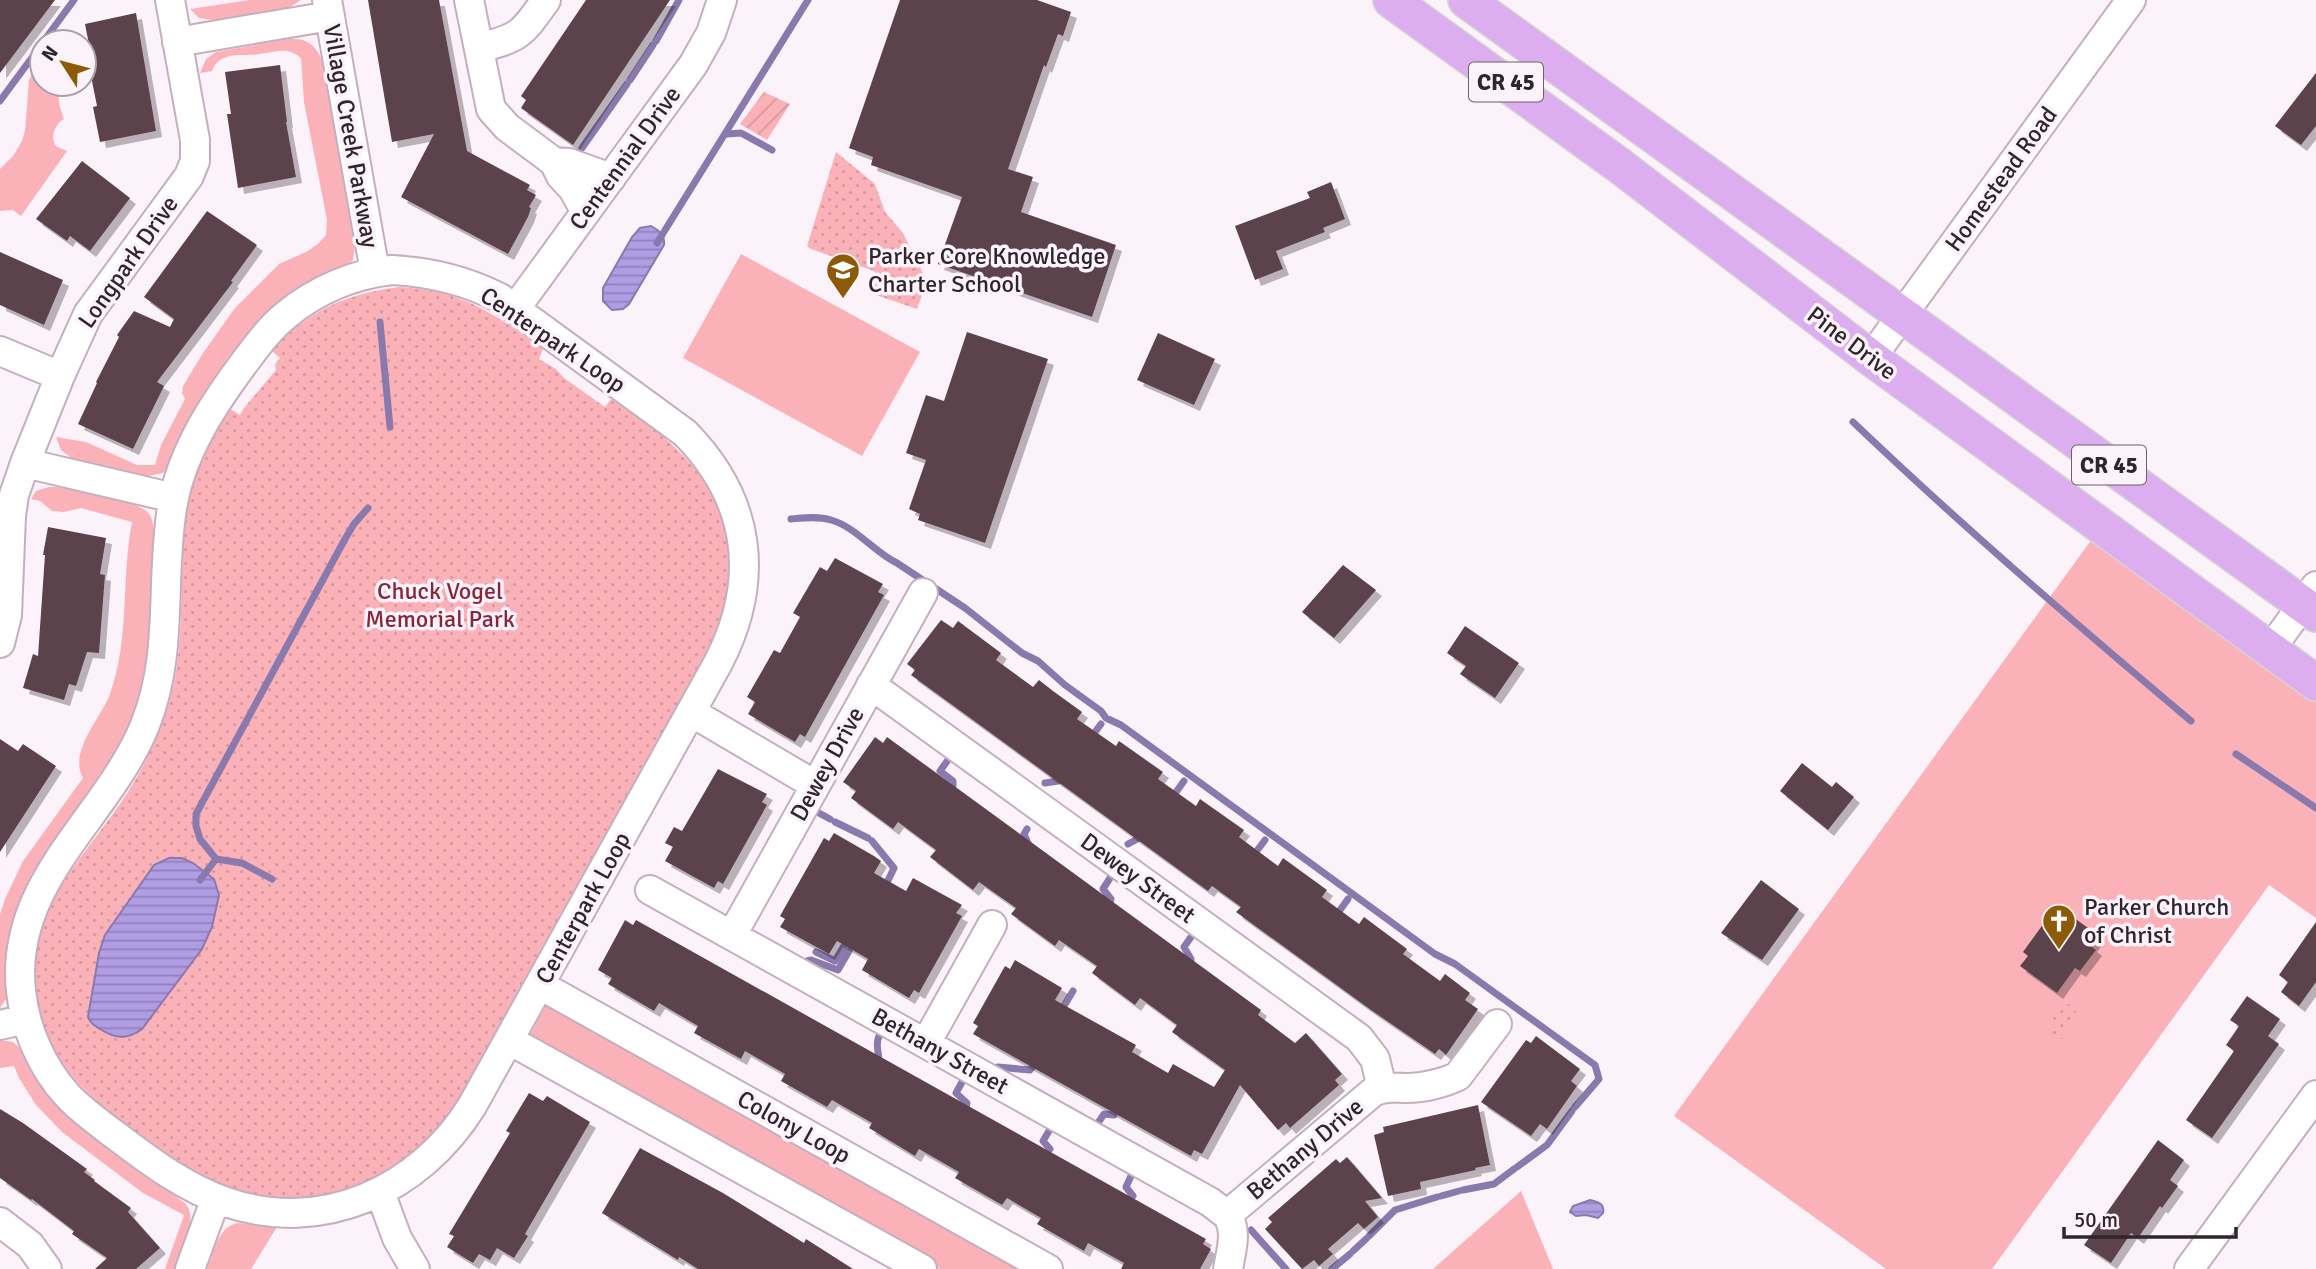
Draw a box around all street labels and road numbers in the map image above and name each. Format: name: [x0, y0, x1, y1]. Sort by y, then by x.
street label: Village Creek Parkway: [317, 22, 385, 250]
road number: CR 45: [1469, 62, 1543, 102]
street label: Centennial Drive: [563, 80, 687, 236]
street label: Homestead Road: [1938, 101, 2064, 257]
street label: Longpark Drive: [71, 190, 185, 334]
street label: Centerpark Loop: [475, 280, 631, 400]
street label: Pine Drive: [1801, 300, 1903, 386]
road number: CR 45: [2072, 446, 2146, 485]
street label: Dewey Drive: [783, 702, 871, 826]
street label: Dewey Street: [1075, 826, 1201, 930]
street label: Centerpark Loop: [529, 827, 637, 989]
street label: Bethany Street: [866, 1001, 1014, 1101]
street label: Colony Loop: [732, 1084, 856, 1170]
street label: Bethany Drive: [1241, 1092, 1369, 1206]

